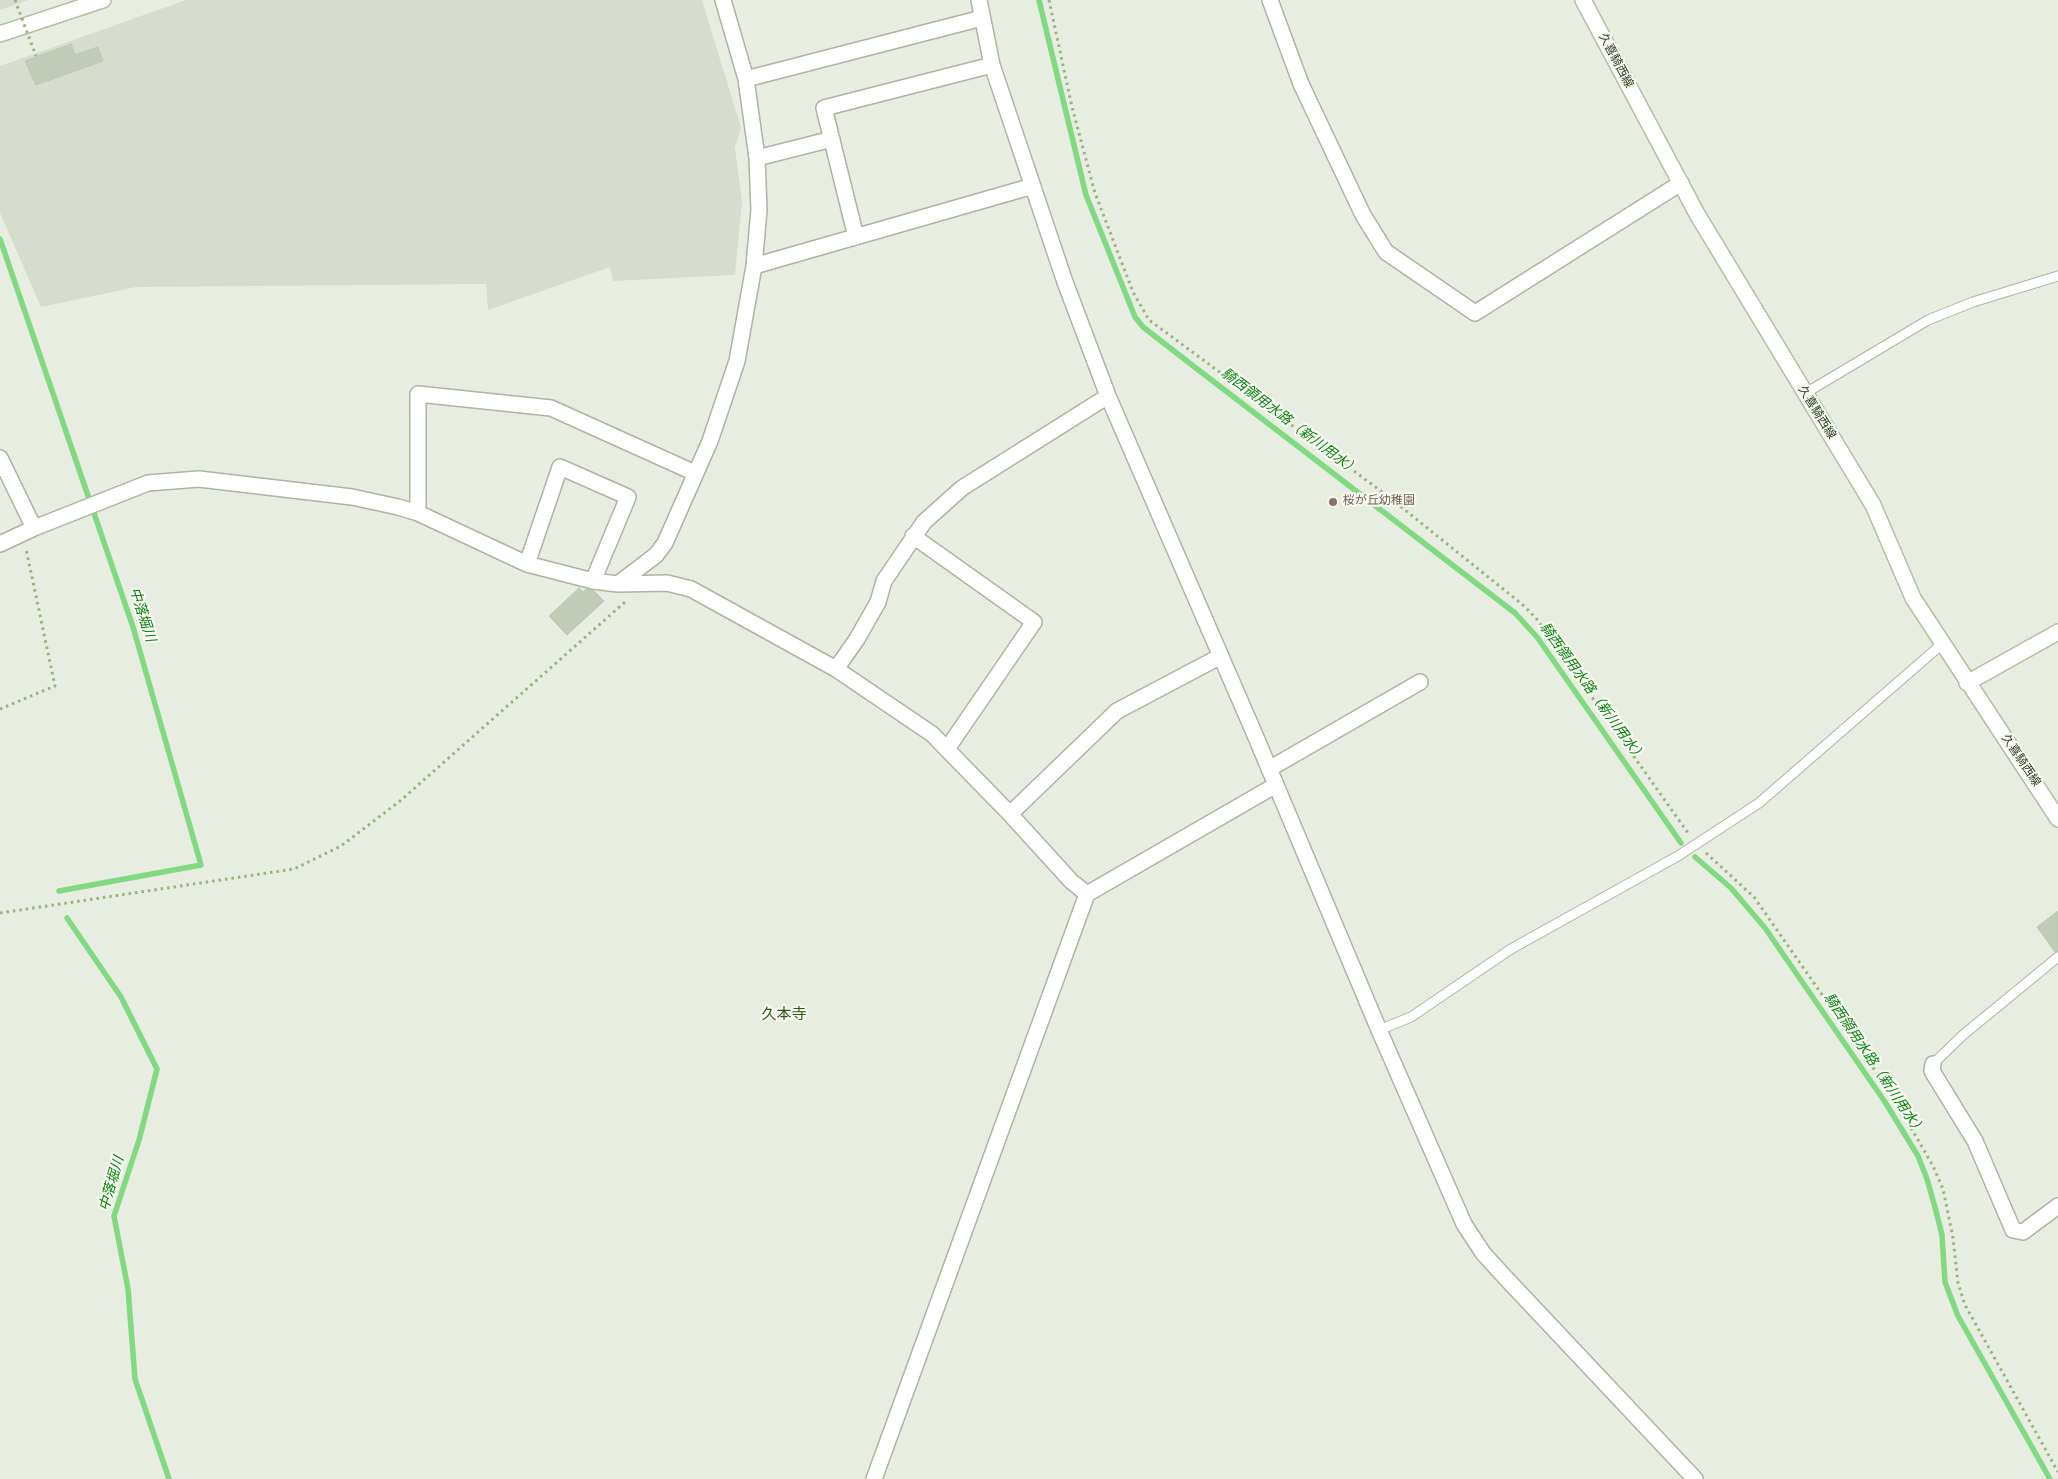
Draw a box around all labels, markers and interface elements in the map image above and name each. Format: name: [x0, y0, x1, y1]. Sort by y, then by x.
street label: 久喜騎西線: [1595, 31, 1635, 91]
water label: 騎西領用水路（新川用水）: [1217, 366, 1361, 480]
street label: 久喜騎西線: [1794, 384, 1838, 442]
place label: 桜が丘幼稚園: [1343, 495, 1415, 509]
marker: 桜が丘幼稚園: [1327, 496, 1339, 508]
water label: 中落堀川: [124, 586, 158, 644]
water label: 騎西領用水路（新川用水）: [1535, 620, 1647, 766]
street label: 久喜騎西線: [1997, 732, 2043, 790]
water label: 騎西領用水路（新川用水）: [1819, 991, 1927, 1139]
district label: 久本寺: [762, 1007, 806, 1025]
water label: 中落堀川: [97, 1155, 129, 1213]

